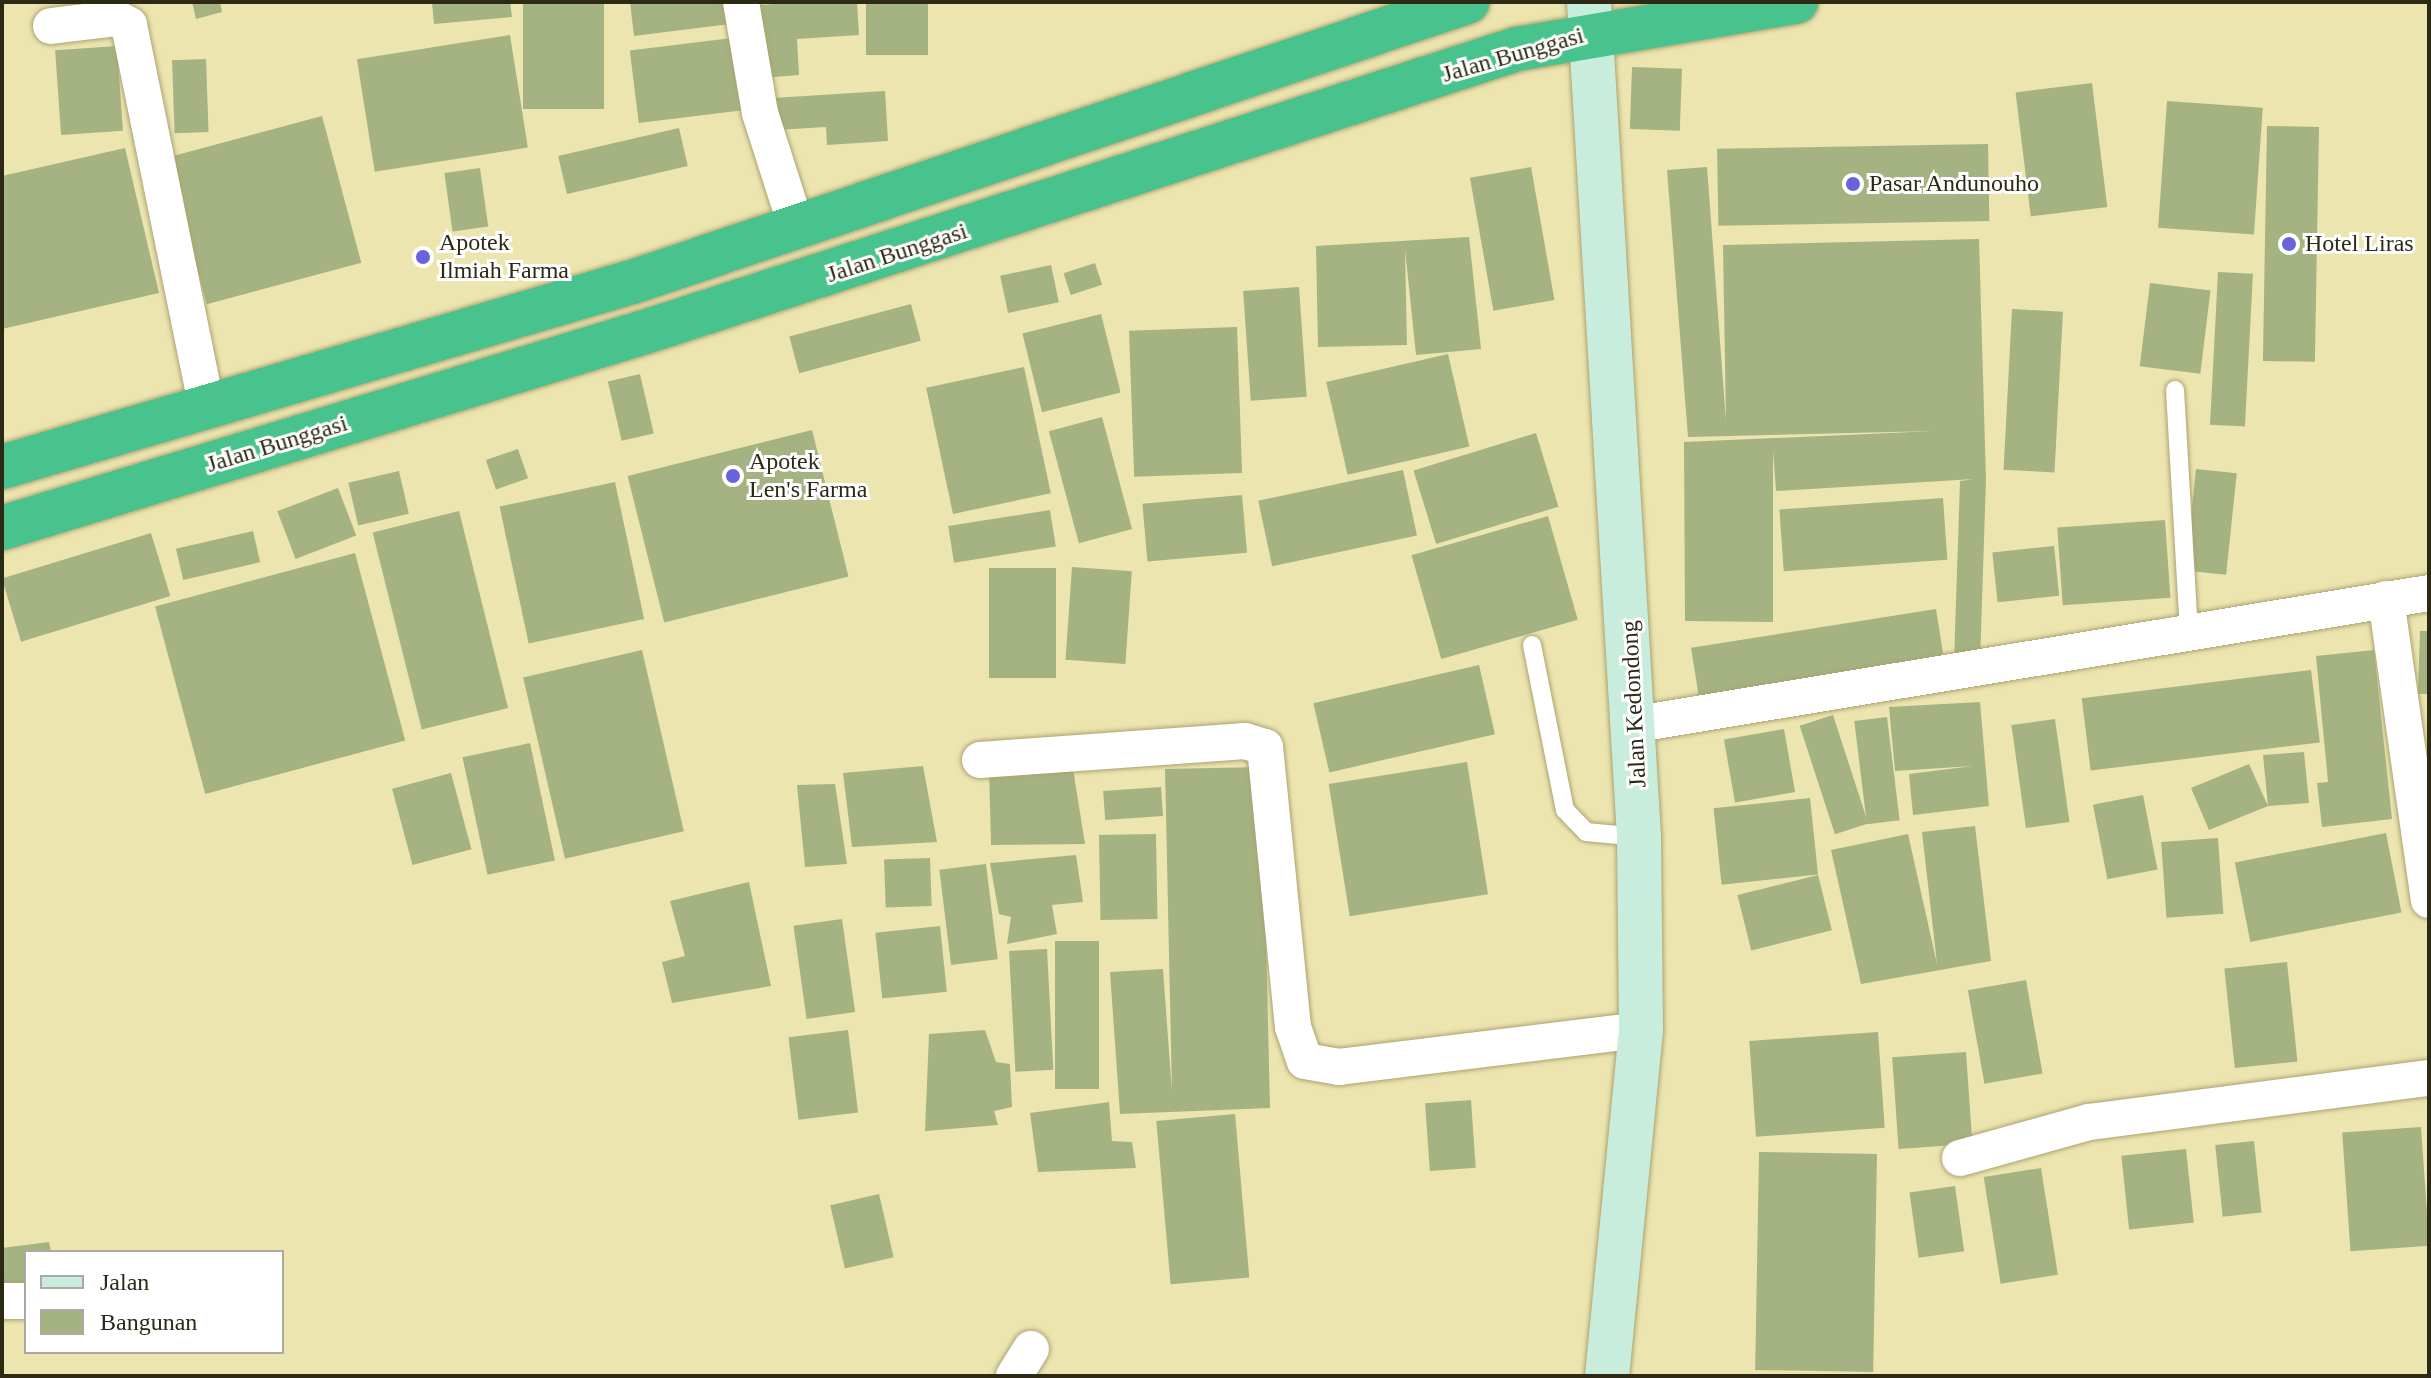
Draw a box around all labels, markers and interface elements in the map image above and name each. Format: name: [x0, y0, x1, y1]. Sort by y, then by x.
street label: Jalan Bunggasi: [1439, 21, 1587, 89]
place label: Pasar Andunouho: [1869, 170, 2040, 198]
marker: Pasar Andunouho: [1844, 175, 1862, 193]
street label: Jalan Bunggasi: [823, 217, 971, 289]
place label: Apotek Ilmiah Farma: [439, 229, 569, 285]
place label: Hotel Liras: [2305, 230, 2414, 258]
marker: Hotel Liras: [2280, 235, 2298, 253]
marker: Apotek Ilmiah Farma: [414, 248, 432, 266]
street label: Jalan Bunggasi: [203, 409, 351, 479]
place label: Apotek Len's Farma: [749, 448, 867, 504]
marker: Apotek Len's Farma: [724, 467, 742, 485]
street label: Jalan Kedondong: [1615, 620, 1653, 788]
legend: [24, 1250, 284, 1354]
text: Jalan: [100, 1269, 149, 1295]
text: Bangunan: [100, 1309, 197, 1335]

